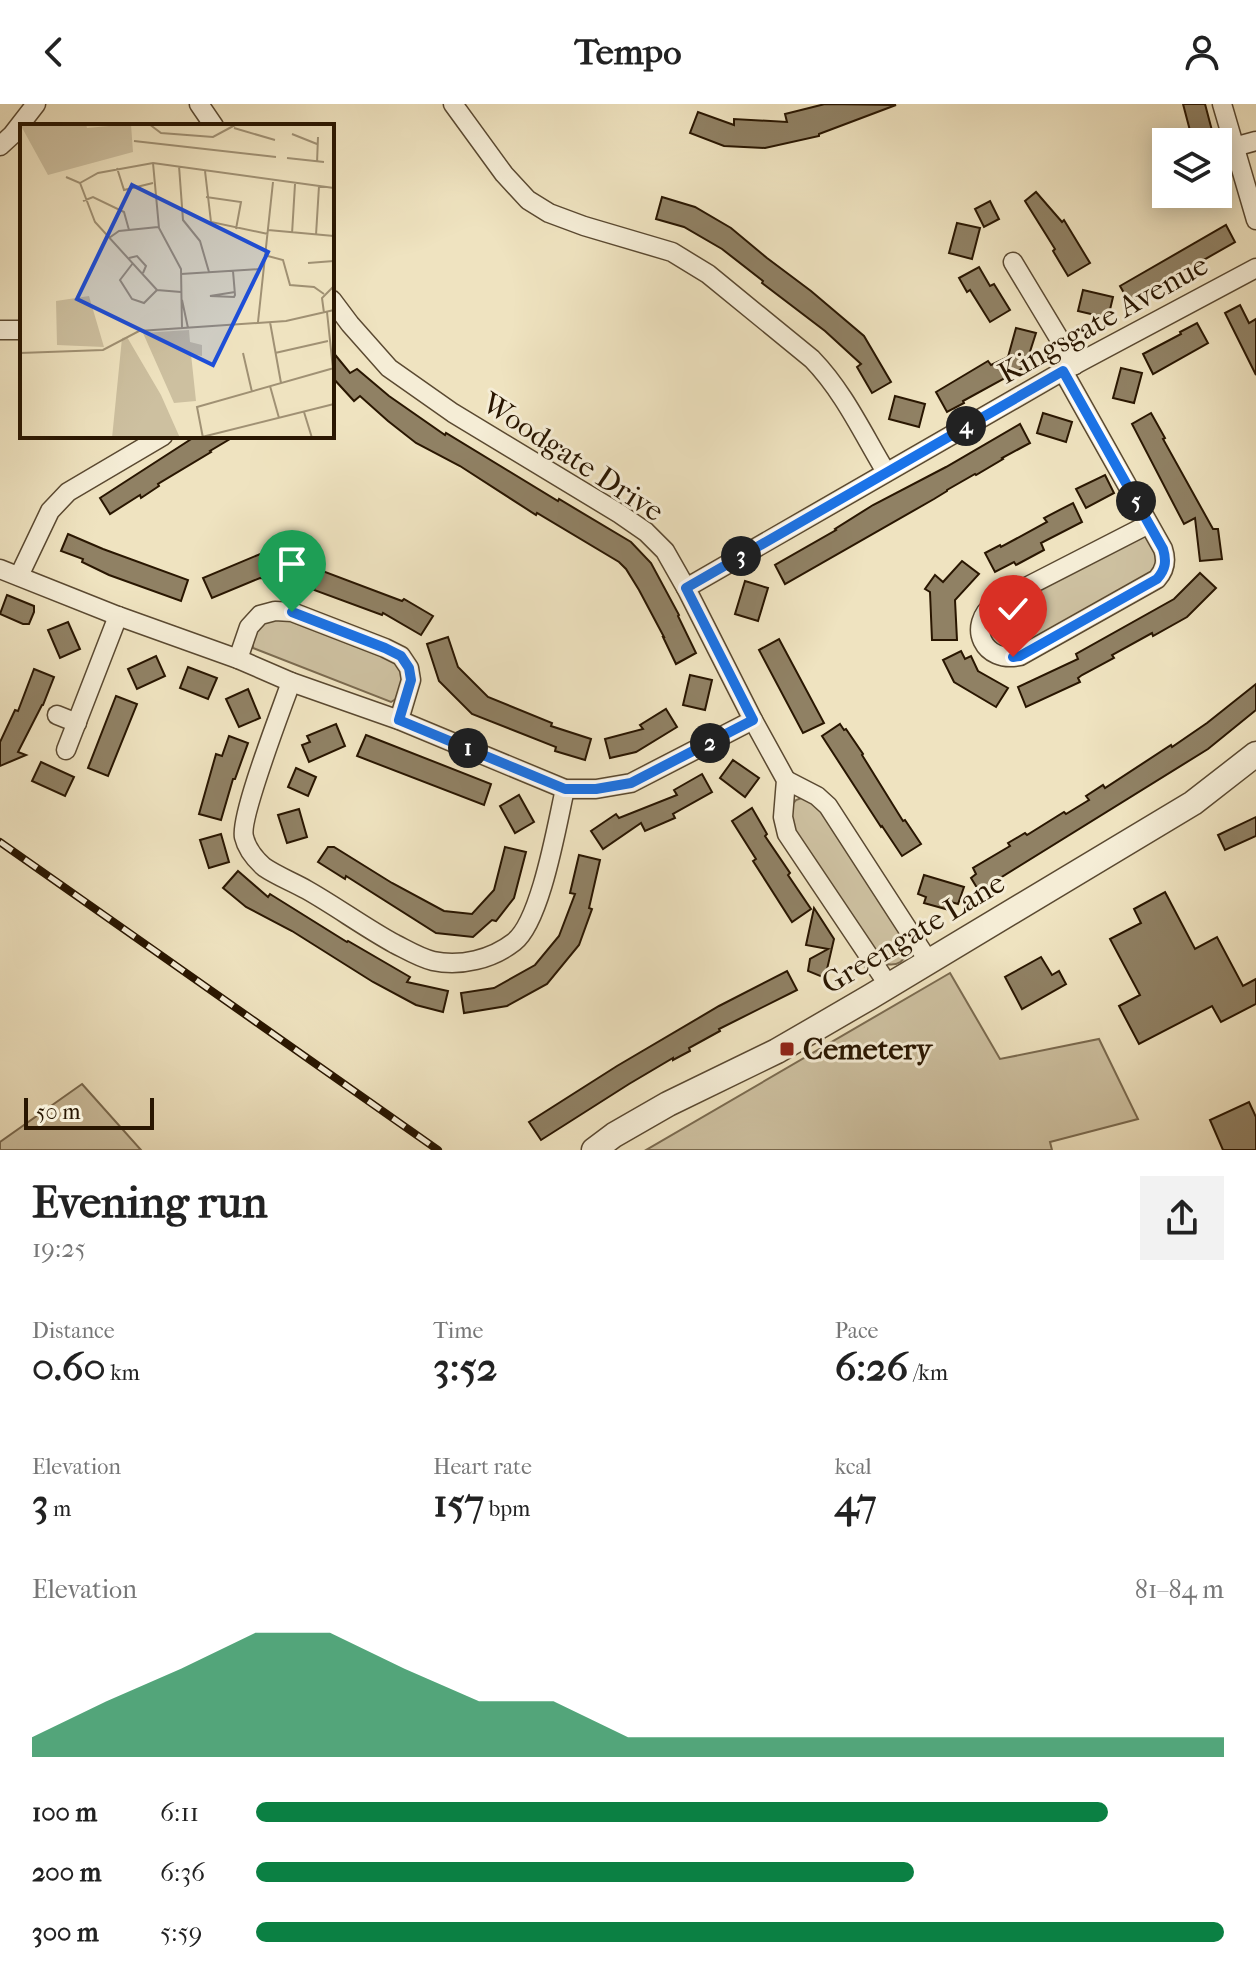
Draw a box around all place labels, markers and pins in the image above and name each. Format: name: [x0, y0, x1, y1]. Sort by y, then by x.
pin: 4: [946, 406, 986, 446]
pin: 5: [1116, 481, 1156, 521]
pin: [258, 530, 326, 612]
pin: 3: [721, 536, 761, 576]
pin: [979, 575, 1047, 657]
pin: 2: [690, 723, 730, 763]
pin: 1: [448, 728, 488, 768]
place label: Cemetery: [803, 1032, 934, 1067]
marker: Cemetery: [778, 1040, 796, 1058]

